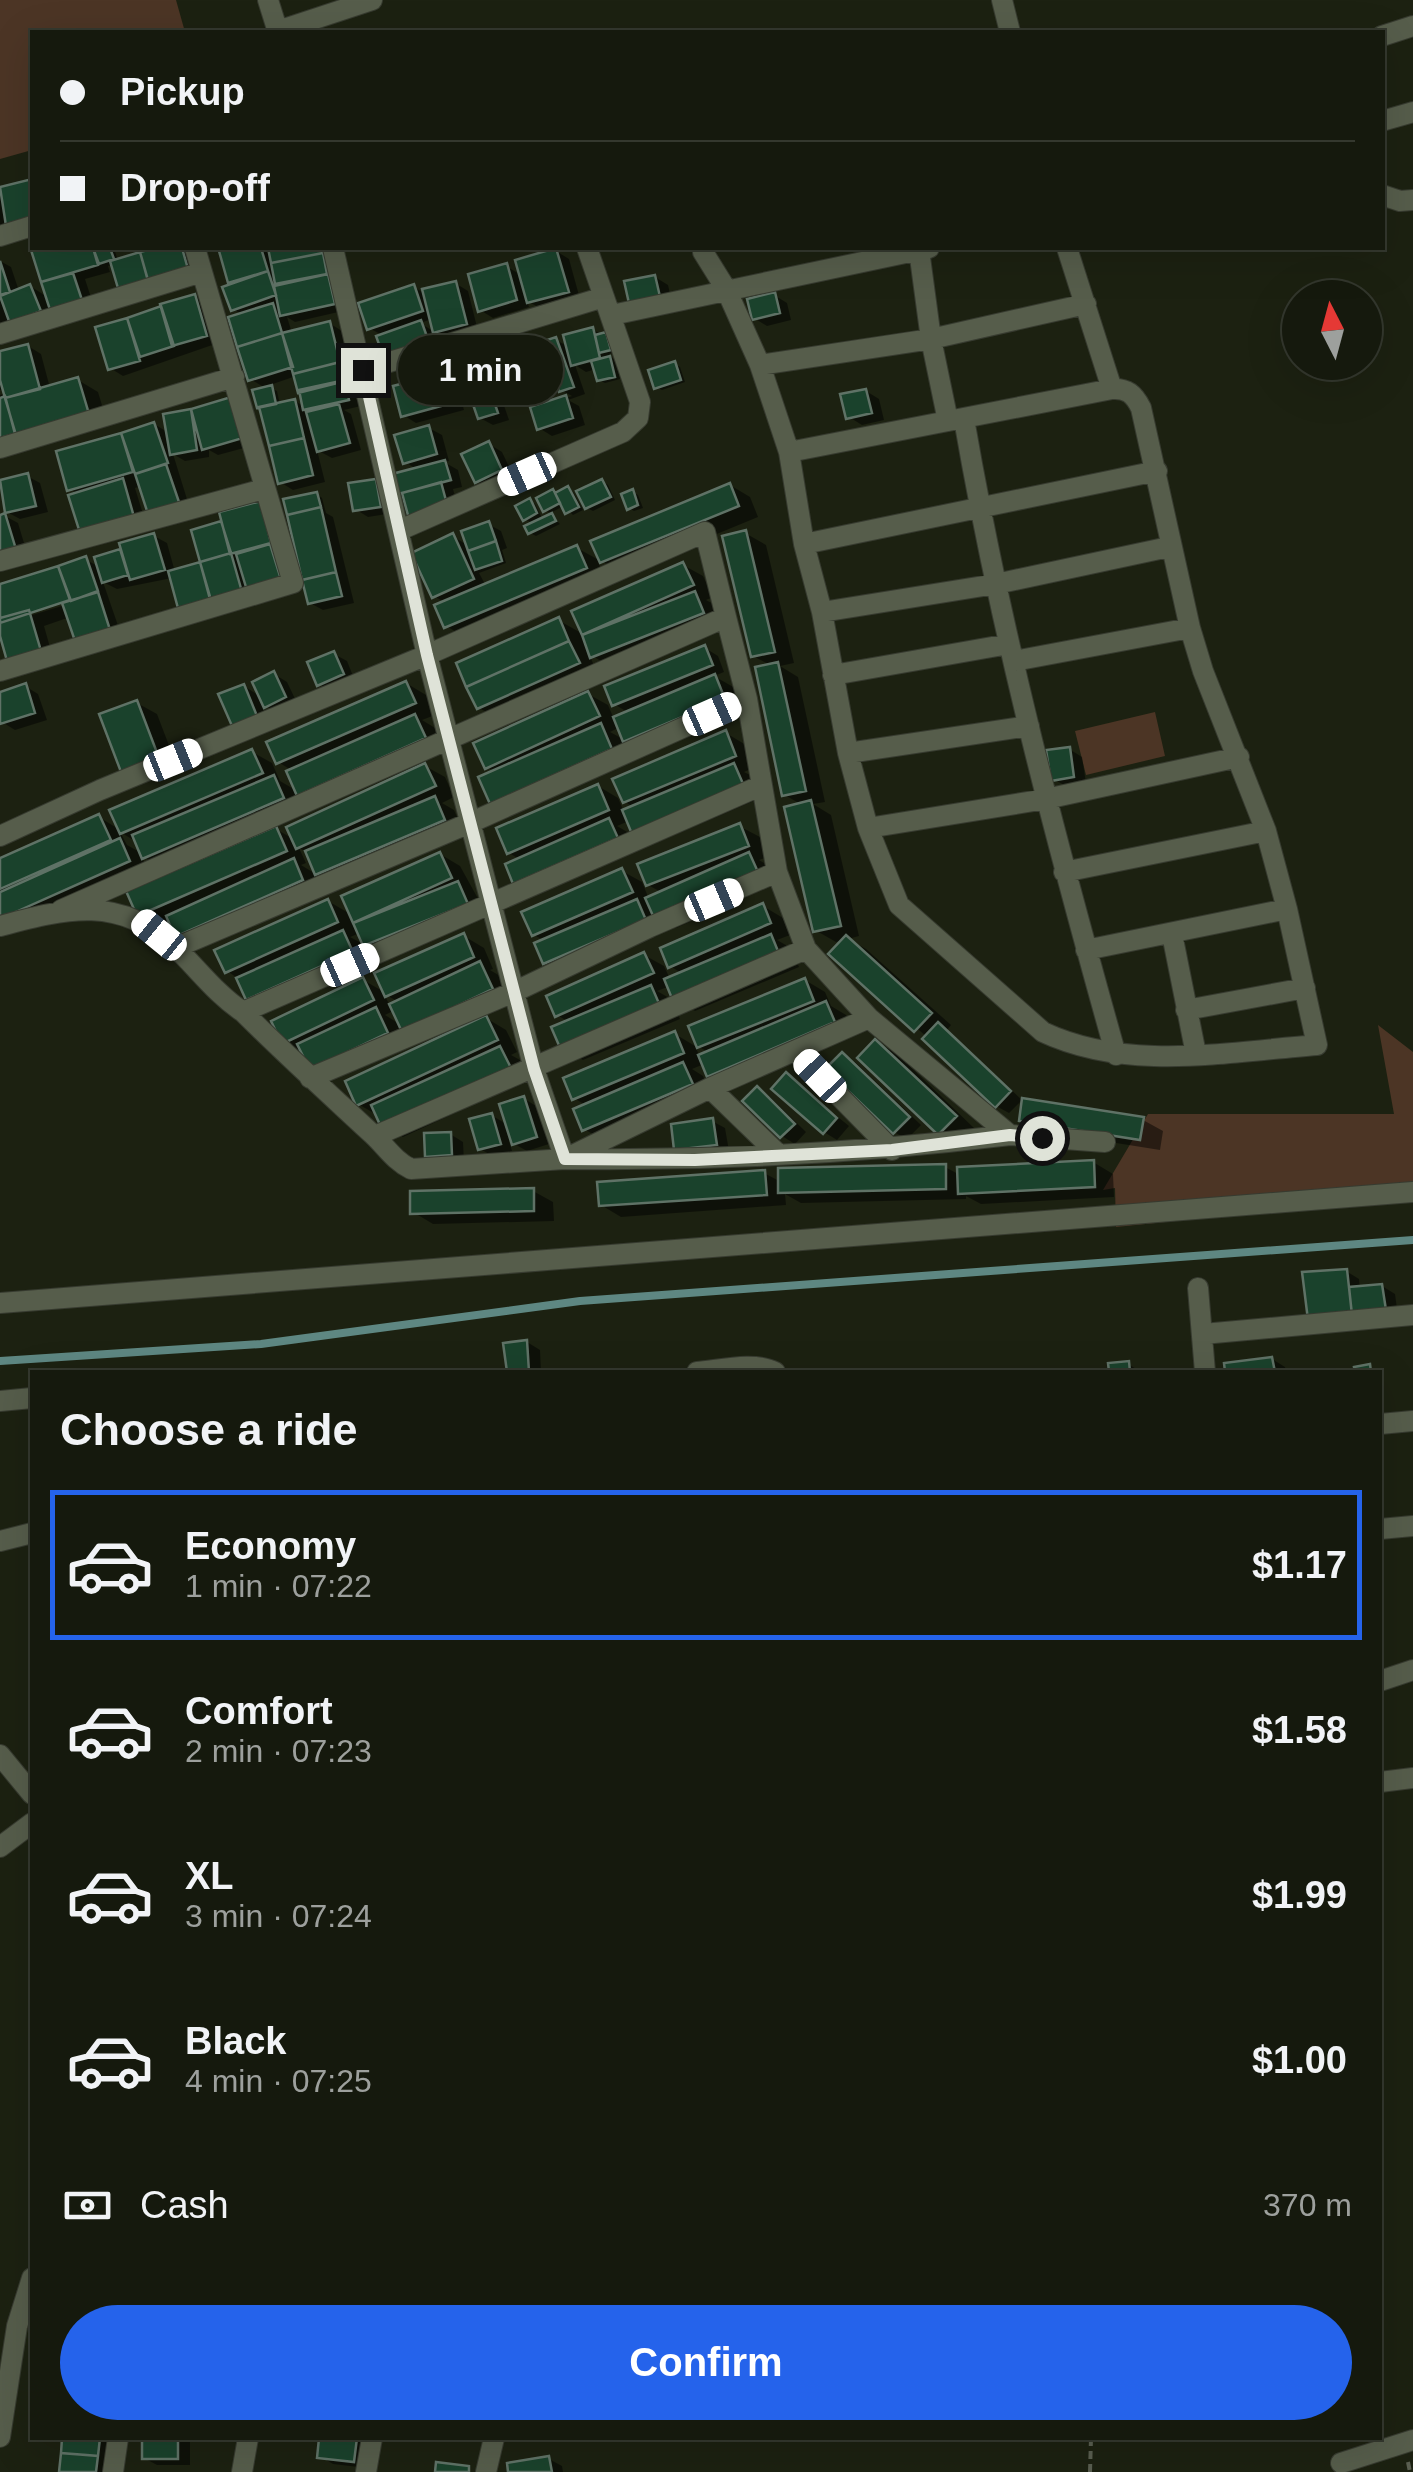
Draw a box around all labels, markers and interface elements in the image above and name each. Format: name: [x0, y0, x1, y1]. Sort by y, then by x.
text: Pickup: [120, 71, 245, 113]
text: Drop-off: [120, 167, 270, 209]
north arrow: [1282, 280, 1382, 380]
map controls: [1282, 280, 1382, 380]
callout: 1 min: [398, 335, 563, 405]
route end: [341, 348, 386, 393]
text: 1 min: [439, 352, 522, 388]
car: [493, 448, 561, 500]
car: [678, 688, 746, 740]
car: [140, 735, 206, 785]
car: [681, 874, 747, 926]
car: [126, 904, 192, 966]
car: [316, 939, 384, 991]
car: [788, 1044, 852, 1108]
route start: [1020, 1116, 1065, 1161]
text: Choose a ride: [60, 1404, 358, 1455]
icon: car: [65, 1520, 155, 1610]
text: Economy: [185, 1525, 356, 1567]
text: $1.17: [1252, 1544, 1347, 1586]
text: 1 min · 07:22: [185, 1568, 372, 1604]
icon: car: [65, 1685, 155, 1775]
text: Comfort: [185, 1690, 333, 1732]
text: $1.58: [1252, 1709, 1347, 1751]
text: 2 min · 07:23: [185, 1733, 372, 1769]
icon: car: [65, 1850, 155, 1940]
text: XL: [185, 1855, 234, 1897]
text: $1.99: [1252, 1874, 1347, 1916]
text: 3 min · 07:24: [185, 1898, 372, 1934]
icon: car: [65, 2015, 155, 2105]
text: Black: [185, 2020, 286, 2062]
text: $1.00: [1252, 2039, 1347, 2081]
text: 4 min · 07:25: [185, 2063, 372, 2099]
icon: cash: [60, 2178, 115, 2233]
text: Cash: [140, 2184, 229, 2226]
text: 370 m: [1263, 2187, 1352, 2223]
button: Confirm: [60, 2305, 1352, 2420]

